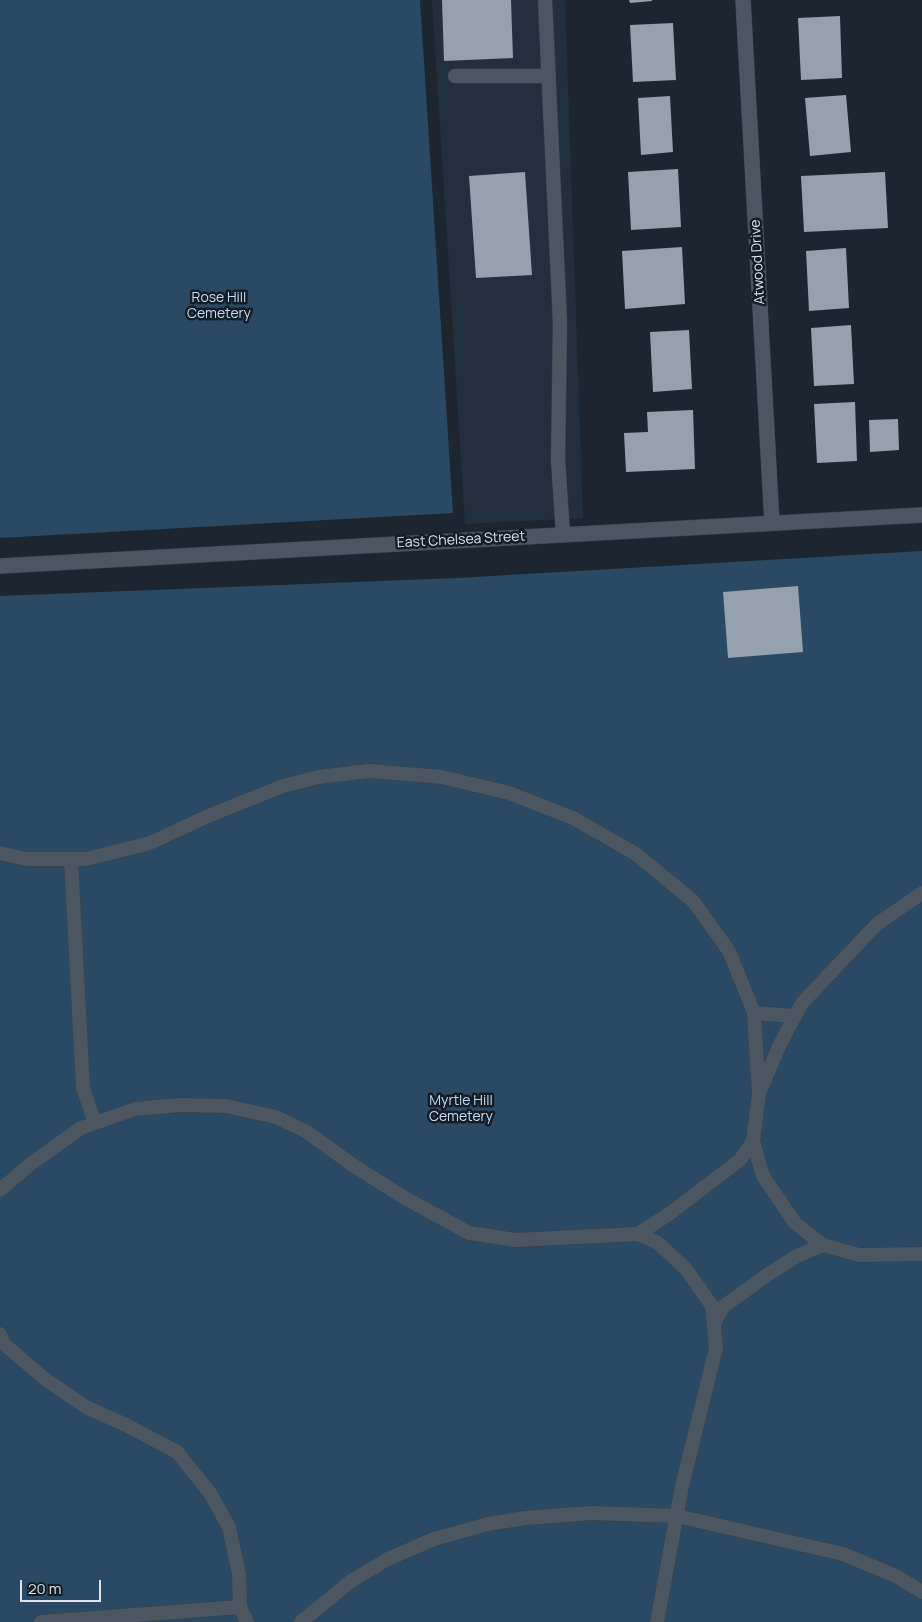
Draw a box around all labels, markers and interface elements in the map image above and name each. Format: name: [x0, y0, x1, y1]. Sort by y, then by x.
street label: Atwood Drive: [747, 219, 769, 305]
park label: Rose Hill Cemetery: [187, 290, 251, 322]
street label: East Chelsea Street: [396, 528, 526, 552]
park label: Myrtle Hill Cemetery: [429, 1093, 493, 1126]
scale bar: [22, 1570, 104, 1602]
text: 20 m: [28, 1578, 61, 1599]

